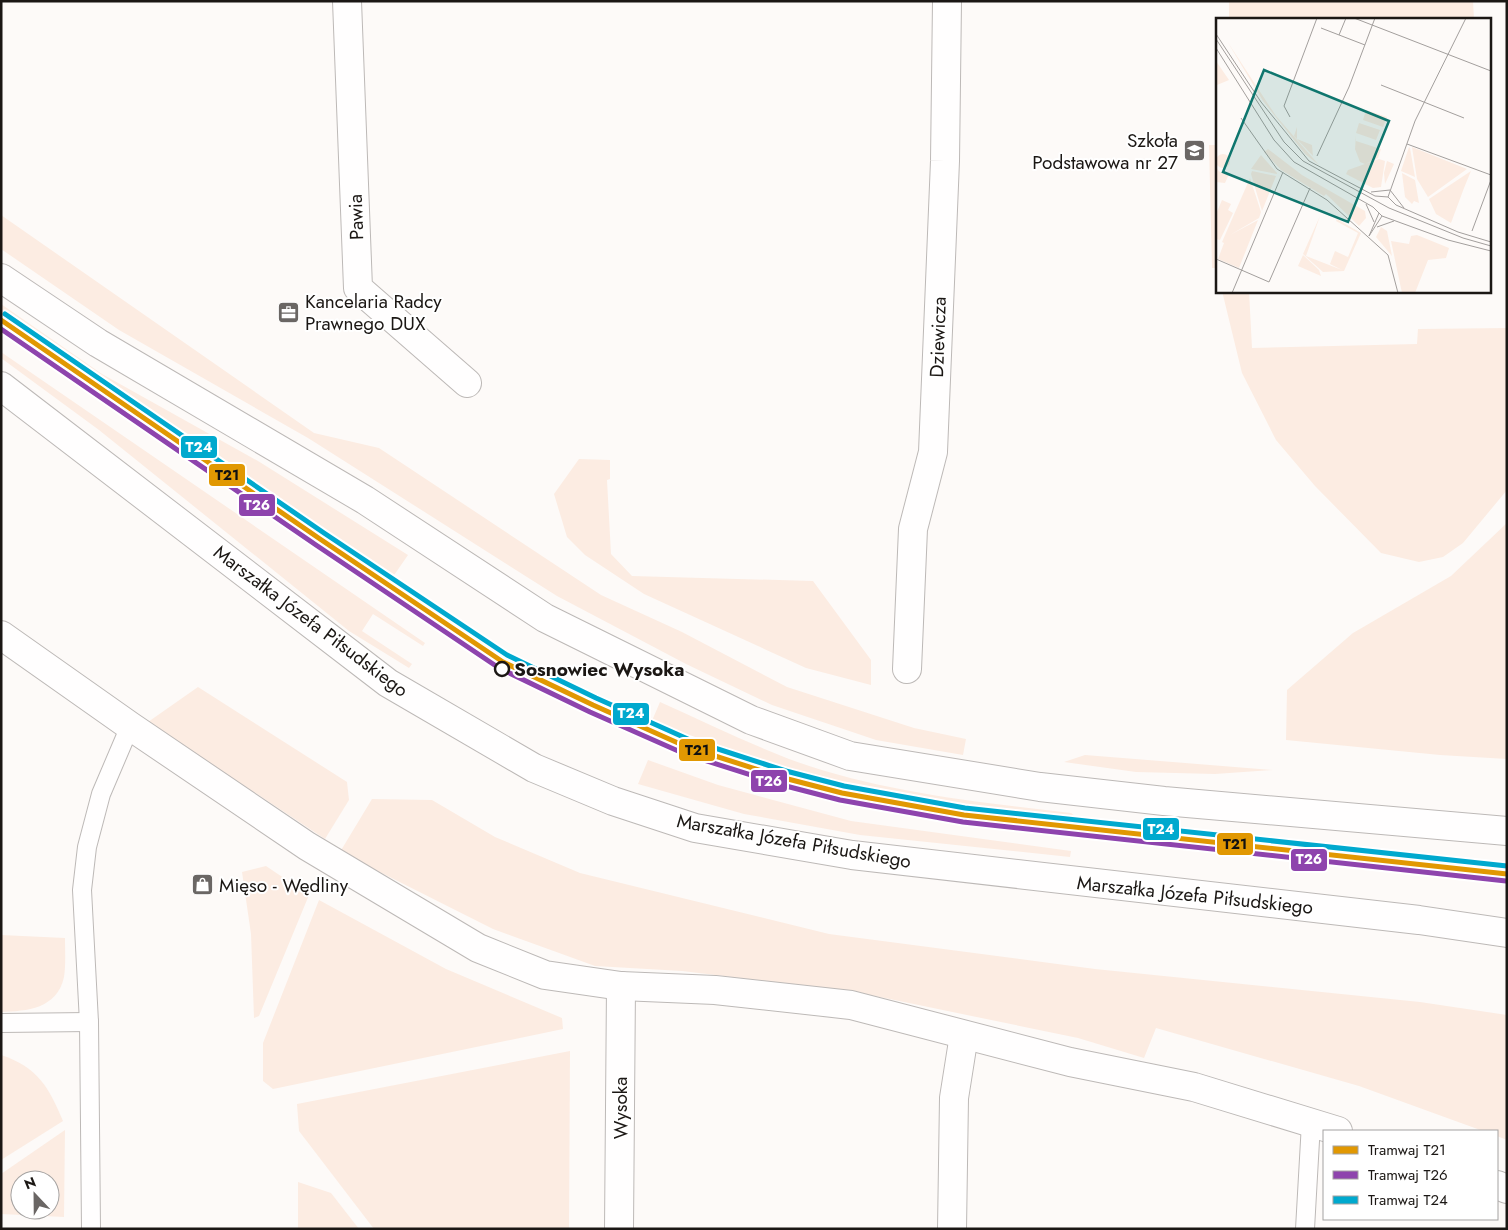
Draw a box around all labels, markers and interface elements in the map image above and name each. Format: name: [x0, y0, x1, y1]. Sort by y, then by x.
inset map: [1216, 18, 1490, 292]
place label: Szkoła Podstawowa nr 27: [1032, 127, 1178, 176]
school or university icon: Szkoła Podstawowa nr 27: [1182, 139, 1206, 163]
street label: Pawia: [342, 194, 370, 240]
place label: Kancelaria Radcy Prawnego DUX: [305, 288, 442, 337]
street label: Dziewicza: [923, 296, 953, 378]
office icon: Kancelaria Radcy Prawnego DUX: [277, 300, 301, 324]
line badge: T24: [180, 435, 218, 459]
text: T24: [186, 437, 213, 457]
line badge: T21: [208, 463, 246, 487]
text: T21: [215, 465, 239, 485]
line badge: T26: [238, 493, 276, 517]
text: T26: [244, 495, 270, 515]
street label: Marszałka Józefa Piłsudskiego: [208, 539, 414, 703]
place label: Sosnowiec Wysoka: [514, 656, 685, 683]
marker: Sosnowiec Wysoka: [494, 661, 510, 677]
line badge: T24: [612, 702, 650, 726]
text: T24: [618, 703, 645, 723]
line badge: T21: [678, 738, 716, 762]
text: T21: [685, 740, 709, 760]
line badge: T26: [750, 769, 788, 793]
text: T26: [756, 771, 782, 791]
street label: Marszałka Józefa Piłsudskiego: [675, 807, 913, 875]
line badge: T24: [1142, 817, 1180, 841]
text: T24: [1148, 819, 1175, 839]
line badge: T21: [1216, 832, 1254, 856]
text: T21: [1223, 834, 1247, 854]
line badge: T26: [1290, 848, 1328, 872]
text: T26: [1296, 849, 1322, 869]
street label: Marszałka Józefa Piłsudskiego: [1076, 869, 1314, 921]
place label: Mięso - Wędliny: [219, 872, 349, 899]
shop icon: Mięso - Wędliny: [191, 873, 215, 897]
street label: Wysoka: [607, 1077, 634, 1139]
legend: [1323, 1130, 1498, 1220]
text: Tramwaj T21: [1368, 1139, 1446, 1161]
text: Tramwaj T26: [1368, 1164, 1448, 1186]
north arrow: [10, 1170, 60, 1220]
text: N: [21, 1172, 39, 1194]
text: Tramwaj T24: [1368, 1189, 1448, 1211]

